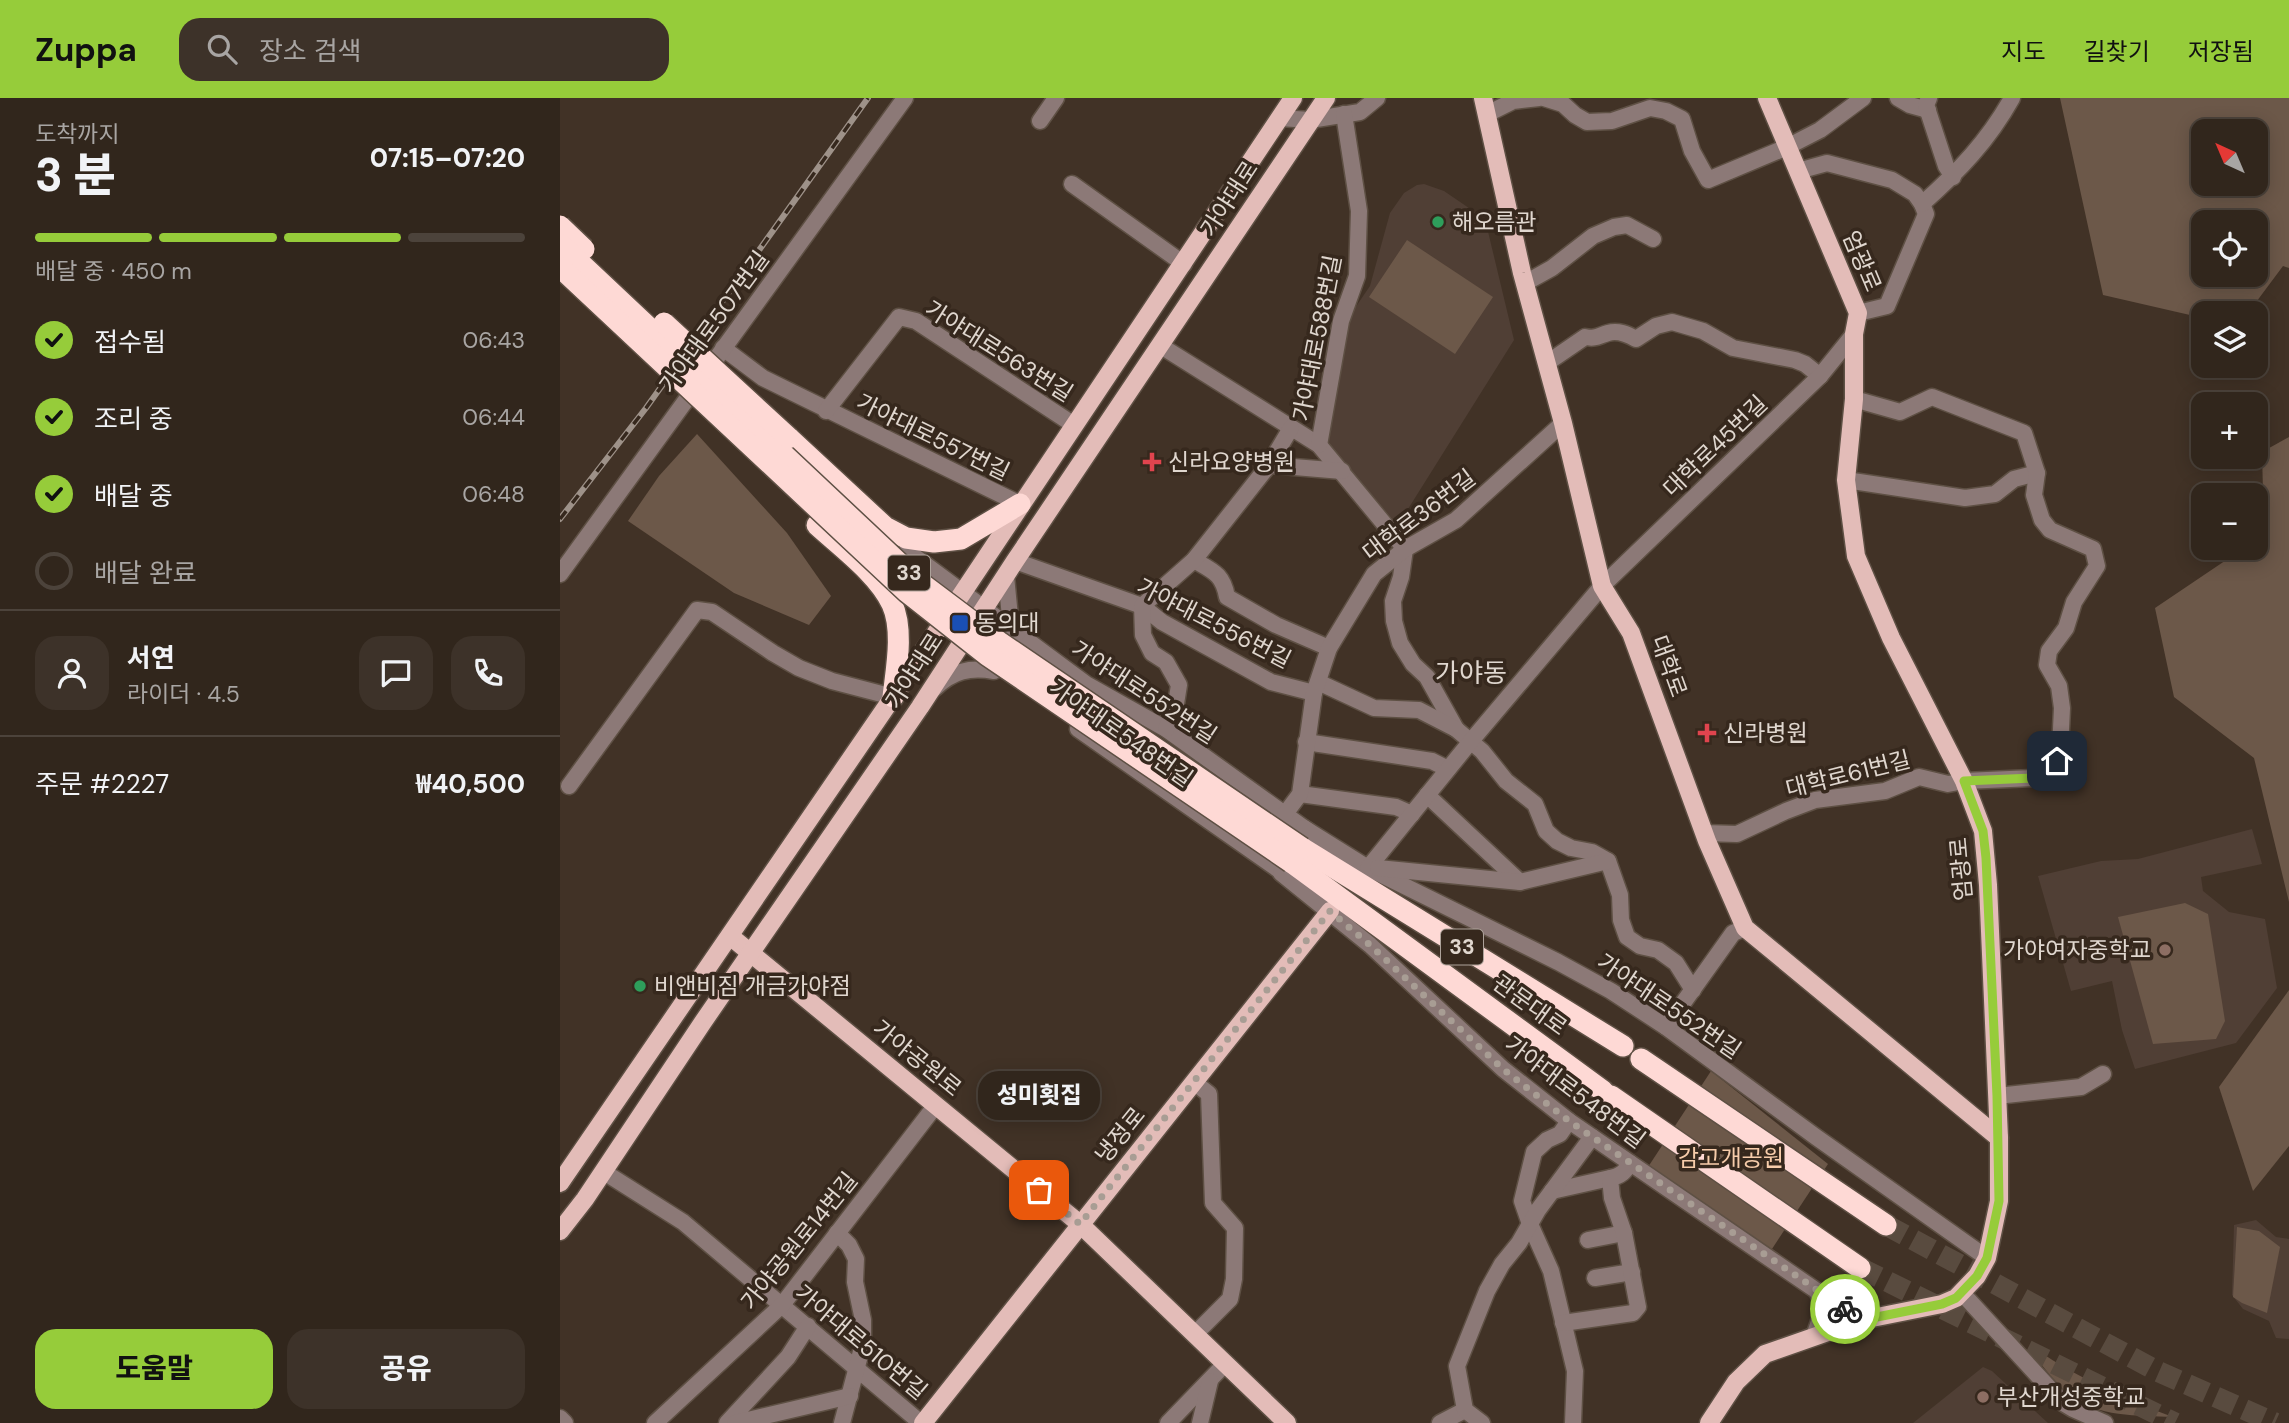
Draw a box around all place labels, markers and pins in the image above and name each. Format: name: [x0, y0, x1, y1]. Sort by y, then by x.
place label: 해오름관: [1452, 207, 1537, 237]
marker: 해오름관: [1430, 214, 1446, 230]
place label: 신라요양병원: [1168, 447, 1295, 477]
marker: 신라요양병원: [1142, 452, 1162, 472]
place label: 동의대: [976, 608, 1039, 638]
marker: 동의대: [950, 613, 970, 633]
place label: 신라병원: [1723, 718, 1808, 748]
marker: 신라병원: [1697, 723, 1717, 743]
pin: [2027, 731, 2087, 791]
place label: 가야여자중학교: [2003, 935, 2151, 965]
marker: 가야여자중학교: [2157, 942, 2173, 958]
place label: 비앤비짐 개금가야점: [654, 971, 851, 1001]
marker: 비앤비짐 개금가야점: [632, 978, 648, 994]
callout: 성미횟집: [978, 1071, 1100, 1120]
pin: [1009, 1160, 1069, 1220]
place label: 부산개성중학교: [1997, 1382, 2145, 1412]
marker: 부산개성중학교: [1975, 1389, 1991, 1405]

